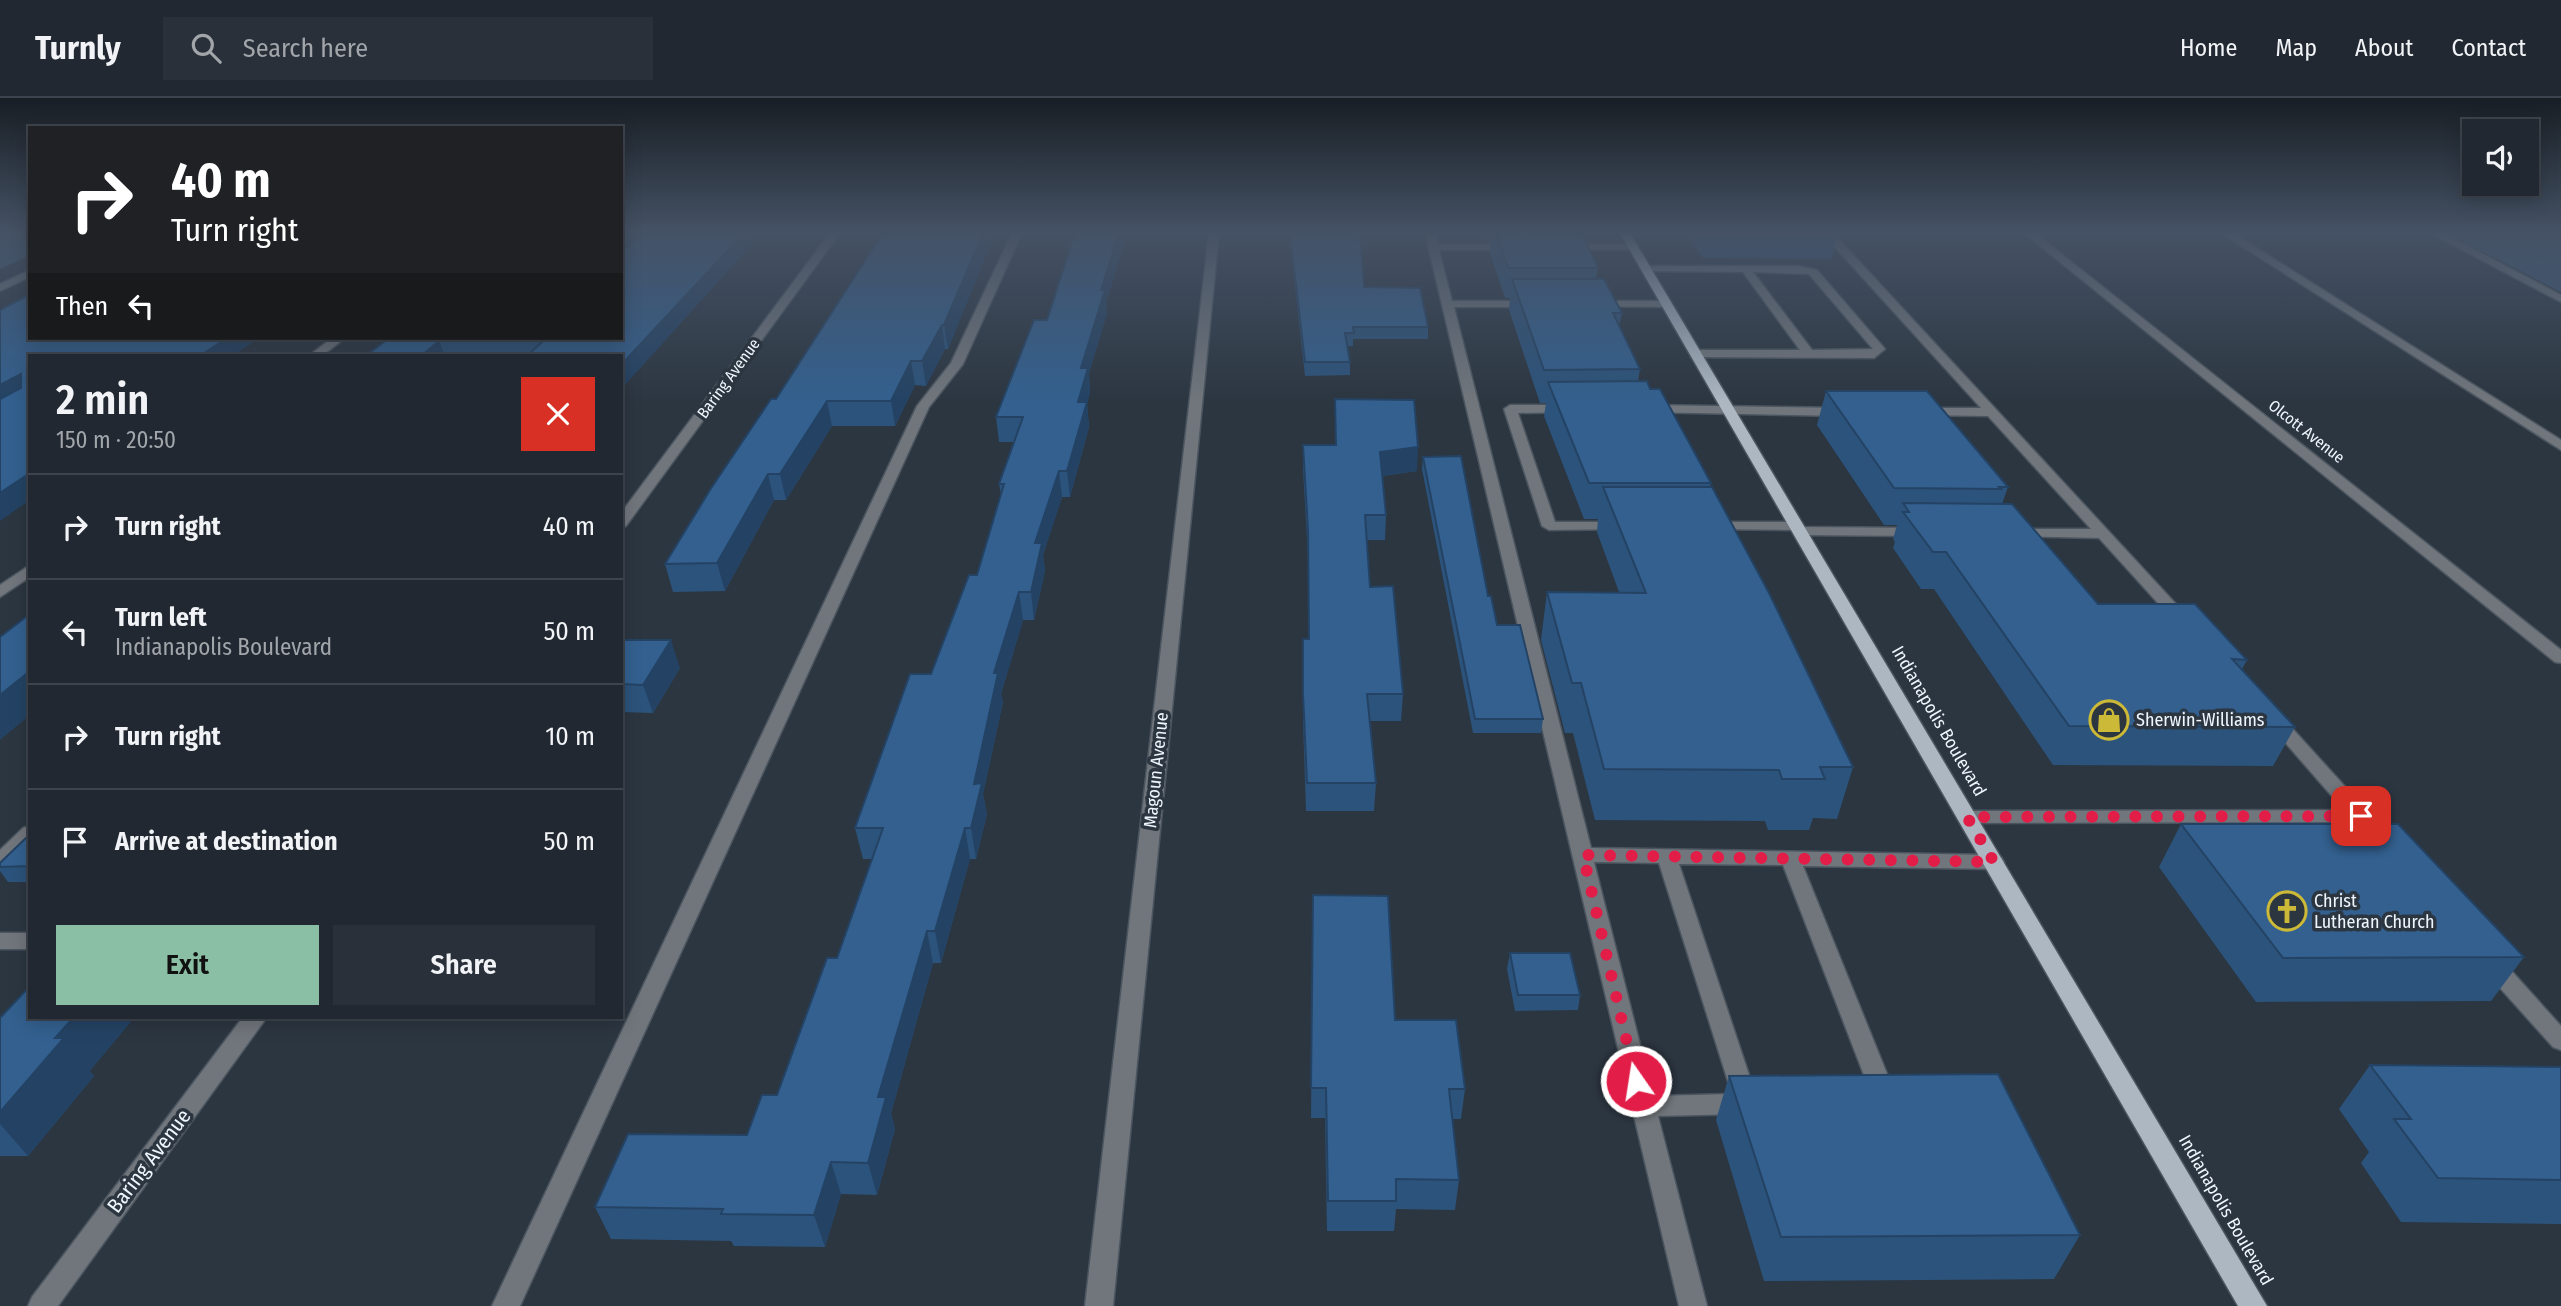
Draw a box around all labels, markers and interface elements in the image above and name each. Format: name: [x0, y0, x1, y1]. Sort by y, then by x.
search box: [163, 17, 653, 80]
text: Turnly: [35, 28, 121, 68]
icon: search: [187, 29, 225, 67]
text: Search here: [243, 33, 368, 64]
text: Home: [2180, 34, 2237, 62]
text: Map: [2275, 34, 2317, 62]
text: About: [2355, 34, 2413, 62]
text: Contact: [2451, 34, 2526, 62]
map controls: [2462, 119, 2539, 196]
button: sound: [2462, 119, 2539, 196]
text: 40 m: [171, 151, 271, 210]
icon: right: [56, 154, 147, 245]
text: Turn right: [171, 211, 298, 249]
icon: left: [122, 287, 160, 325]
text: Then: [56, 291, 108, 322]
street label: Baring Avenue: [693, 335, 764, 422]
text: 2 min: [56, 375, 149, 425]
button: close: [521, 377, 595, 451]
street label: Olcott Avenue: [2265, 396, 2349, 467]
text: 150 m · 20:50: [56, 426, 176, 454]
icon: right: [56, 508, 94, 546]
text: Turn right: [115, 511, 221, 542]
text: 40 m: [543, 511, 595, 542]
text: Turn left: [115, 602, 207, 633]
icon: left: [56, 613, 94, 651]
text: 50 m: [543, 616, 595, 647]
text: Indianapolis Boulevard: [115, 633, 332, 661]
street label: Indianapolis Boulevard: [1887, 642, 1991, 800]
shop icon: Sherwin-Williams: [2088, 699, 2130, 741]
place label: Sherwin-Williams: [2136, 709, 2265, 731]
street label: Magoun Avenue: [1139, 711, 1173, 829]
icon: right: [56, 718, 94, 756]
text: Turn right: [115, 721, 221, 752]
text: 10 m: [545, 721, 595, 752]
pin: [2331, 786, 2391, 846]
icon: arrive: [2342, 797, 2380, 835]
icon: arrive: [56, 823, 94, 861]
text: Arrive at destination: [115, 826, 338, 857]
text: 50 m: [543, 826, 595, 857]
church icon: Christ Lutheran Church: [2266, 890, 2308, 932]
place label: Christ Lutheran Church: [2314, 890, 2434, 933]
button: Exit: [56, 925, 319, 1005]
button: Share: [333, 925, 595, 1005]
position arrow: [1599, 1044, 1673, 1118]
street label: Baring Avenue: [101, 1104, 197, 1218]
street label: Indianapolis Boulevard: [2174, 1131, 2278, 1289]

